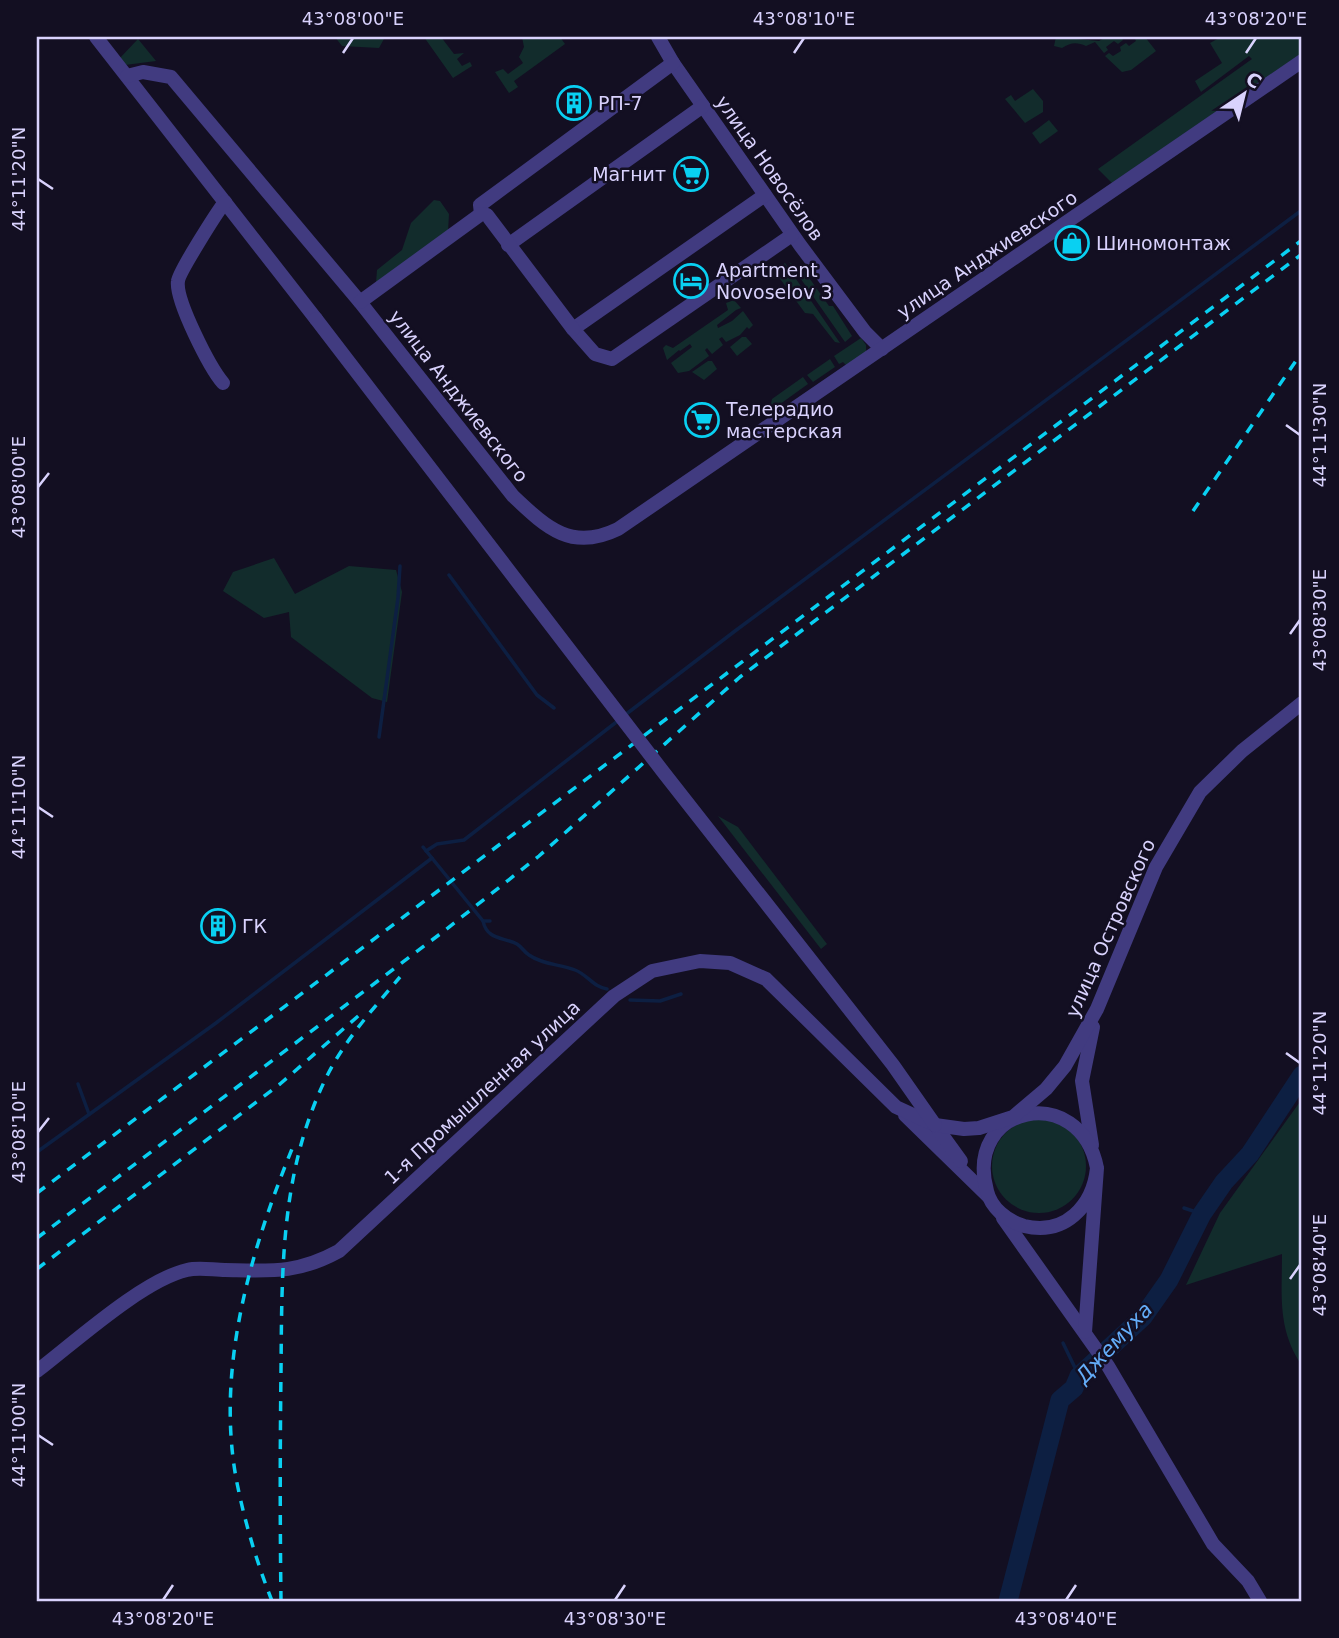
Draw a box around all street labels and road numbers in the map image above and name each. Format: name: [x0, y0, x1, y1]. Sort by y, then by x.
street label: улица Новосёлов: [712, 91, 828, 245]
street label: улица Анджиевского: [893, 185, 1081, 323]
street label: улица Анджиевского: [385, 306, 533, 486]
street label: улица Островского: [1061, 835, 1159, 1021]
street label: 1-я Промышленная улица: [380, 996, 584, 1188]

